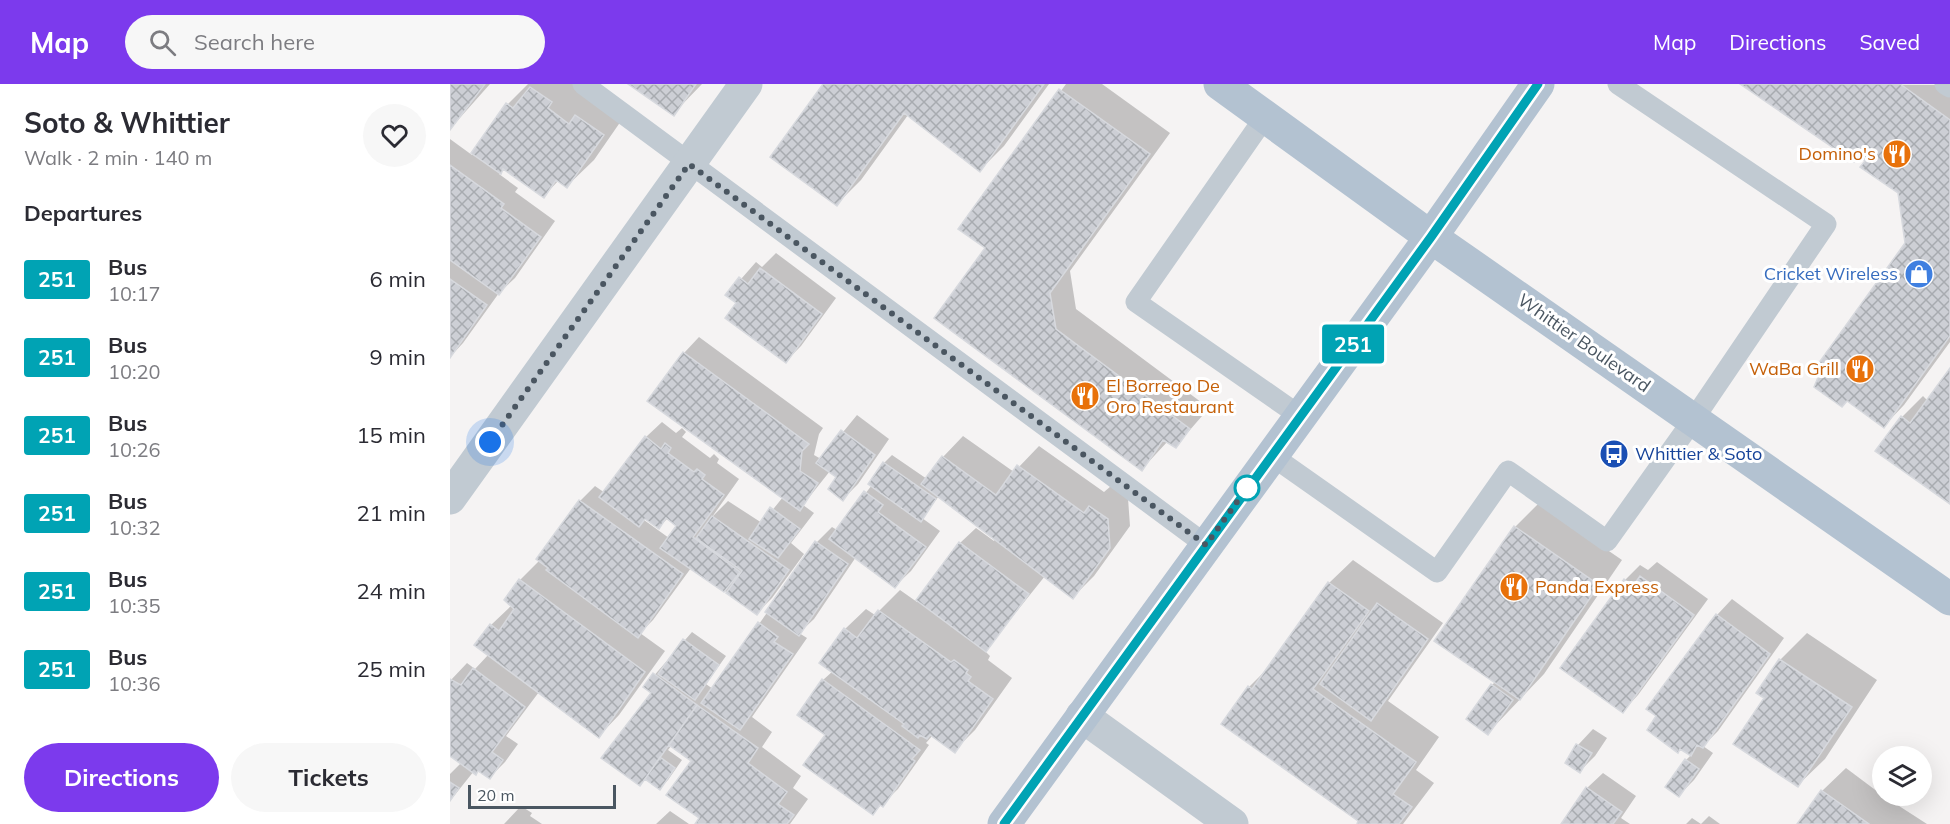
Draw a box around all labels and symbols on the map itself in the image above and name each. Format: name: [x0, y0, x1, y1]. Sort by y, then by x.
restaurant icon: Domino's: [1881, 138, 1913, 170]
place label: Domino's: [1798, 142, 1876, 165]
shop icon: Cricket Wireless: [1903, 258, 1935, 290]
place label: Cricket Wireless: [1764, 262, 1898, 285]
street label: Whittier Boulevard: [1513, 288, 1655, 397]
line badge: 251: [1318, 324, 1388, 364]
restaurant icon: WaBa Grill: [1844, 353, 1876, 385]
place label: WaBa Grill: [1749, 357, 1839, 380]
place label: El Borrego De Oro Restaurant: [1106, 374, 1234, 418]
restaurant icon: El Borrego De Oro Restaurant: [1069, 380, 1101, 412]
your location: [475, 427, 505, 457]
bus stop icon: Whittier & Soto: [1598, 438, 1630, 470]
place label: Whittier & Soto: [1635, 442, 1762, 465]
unlabelled marker: [1234, 475, 1260, 501]
restaurant icon: Panda Express: [1498, 571, 1530, 603]
place label: Panda Express: [1535, 575, 1659, 598]
scale bar: [468, 782, 616, 810]

